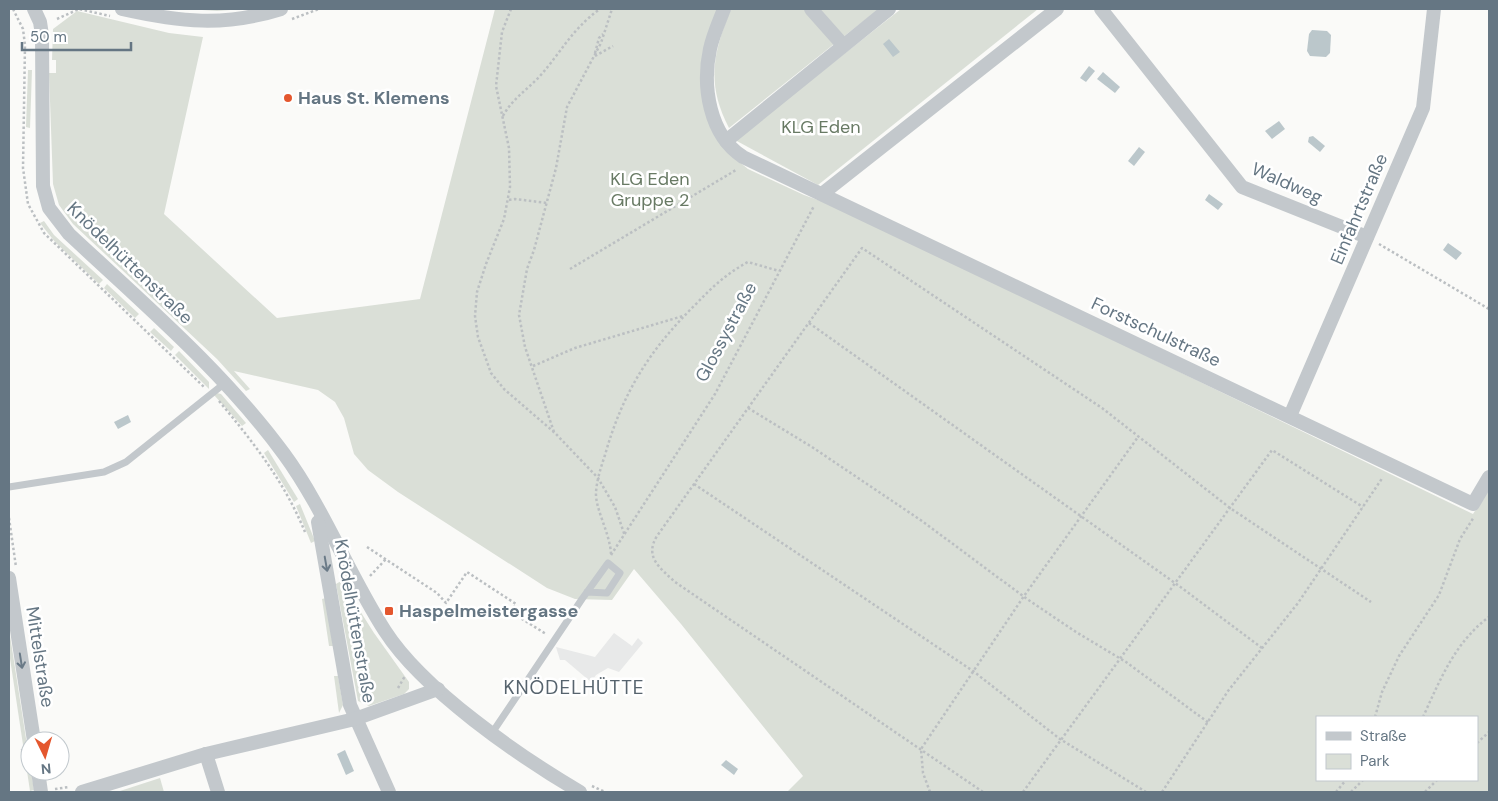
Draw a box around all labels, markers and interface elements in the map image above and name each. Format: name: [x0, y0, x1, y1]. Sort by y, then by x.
scale bar: [22, 20, 131, 52]
text: 50 m: [30, 27, 67, 47]
place label: Haus St. Klemens: [298, 86, 450, 110]
marker: Haus St. Klemens: [282, 92, 294, 104]
park label: KLG Eden: [781, 115, 861, 139]
street label: Einfahrtstraße: [1325, 150, 1393, 268]
street label: Waldweg: [1248, 157, 1326, 209]
park label: KLG Eden Gruppe 2: [610, 167, 690, 212]
street label: Knödelhüttenstraße: [62, 197, 198, 329]
street label: Glossystraße: [690, 278, 762, 386]
street label: Forstschulstraße: [1087, 291, 1225, 373]
street label: Knödelhüttenstraße: [329, 537, 381, 705]
one-way arrow: [322, 556, 332, 572]
place label: Haspelmeistergasse: [399, 599, 578, 623]
street label: Mittelstraße: [20, 605, 60, 709]
marker: Haspelmeistergasse: [383, 605, 395, 617]
one-way arrow: [16, 652, 26, 668]
district label: KNÖDELHÜTTE: [503, 675, 645, 700]
legend: [1316, 716, 1478, 781]
text: Straße: [1360, 726, 1407, 746]
north arrow: [20, 731, 70, 781]
text: Park: [1360, 751, 1390, 771]
text: N: [40, 760, 52, 778]

